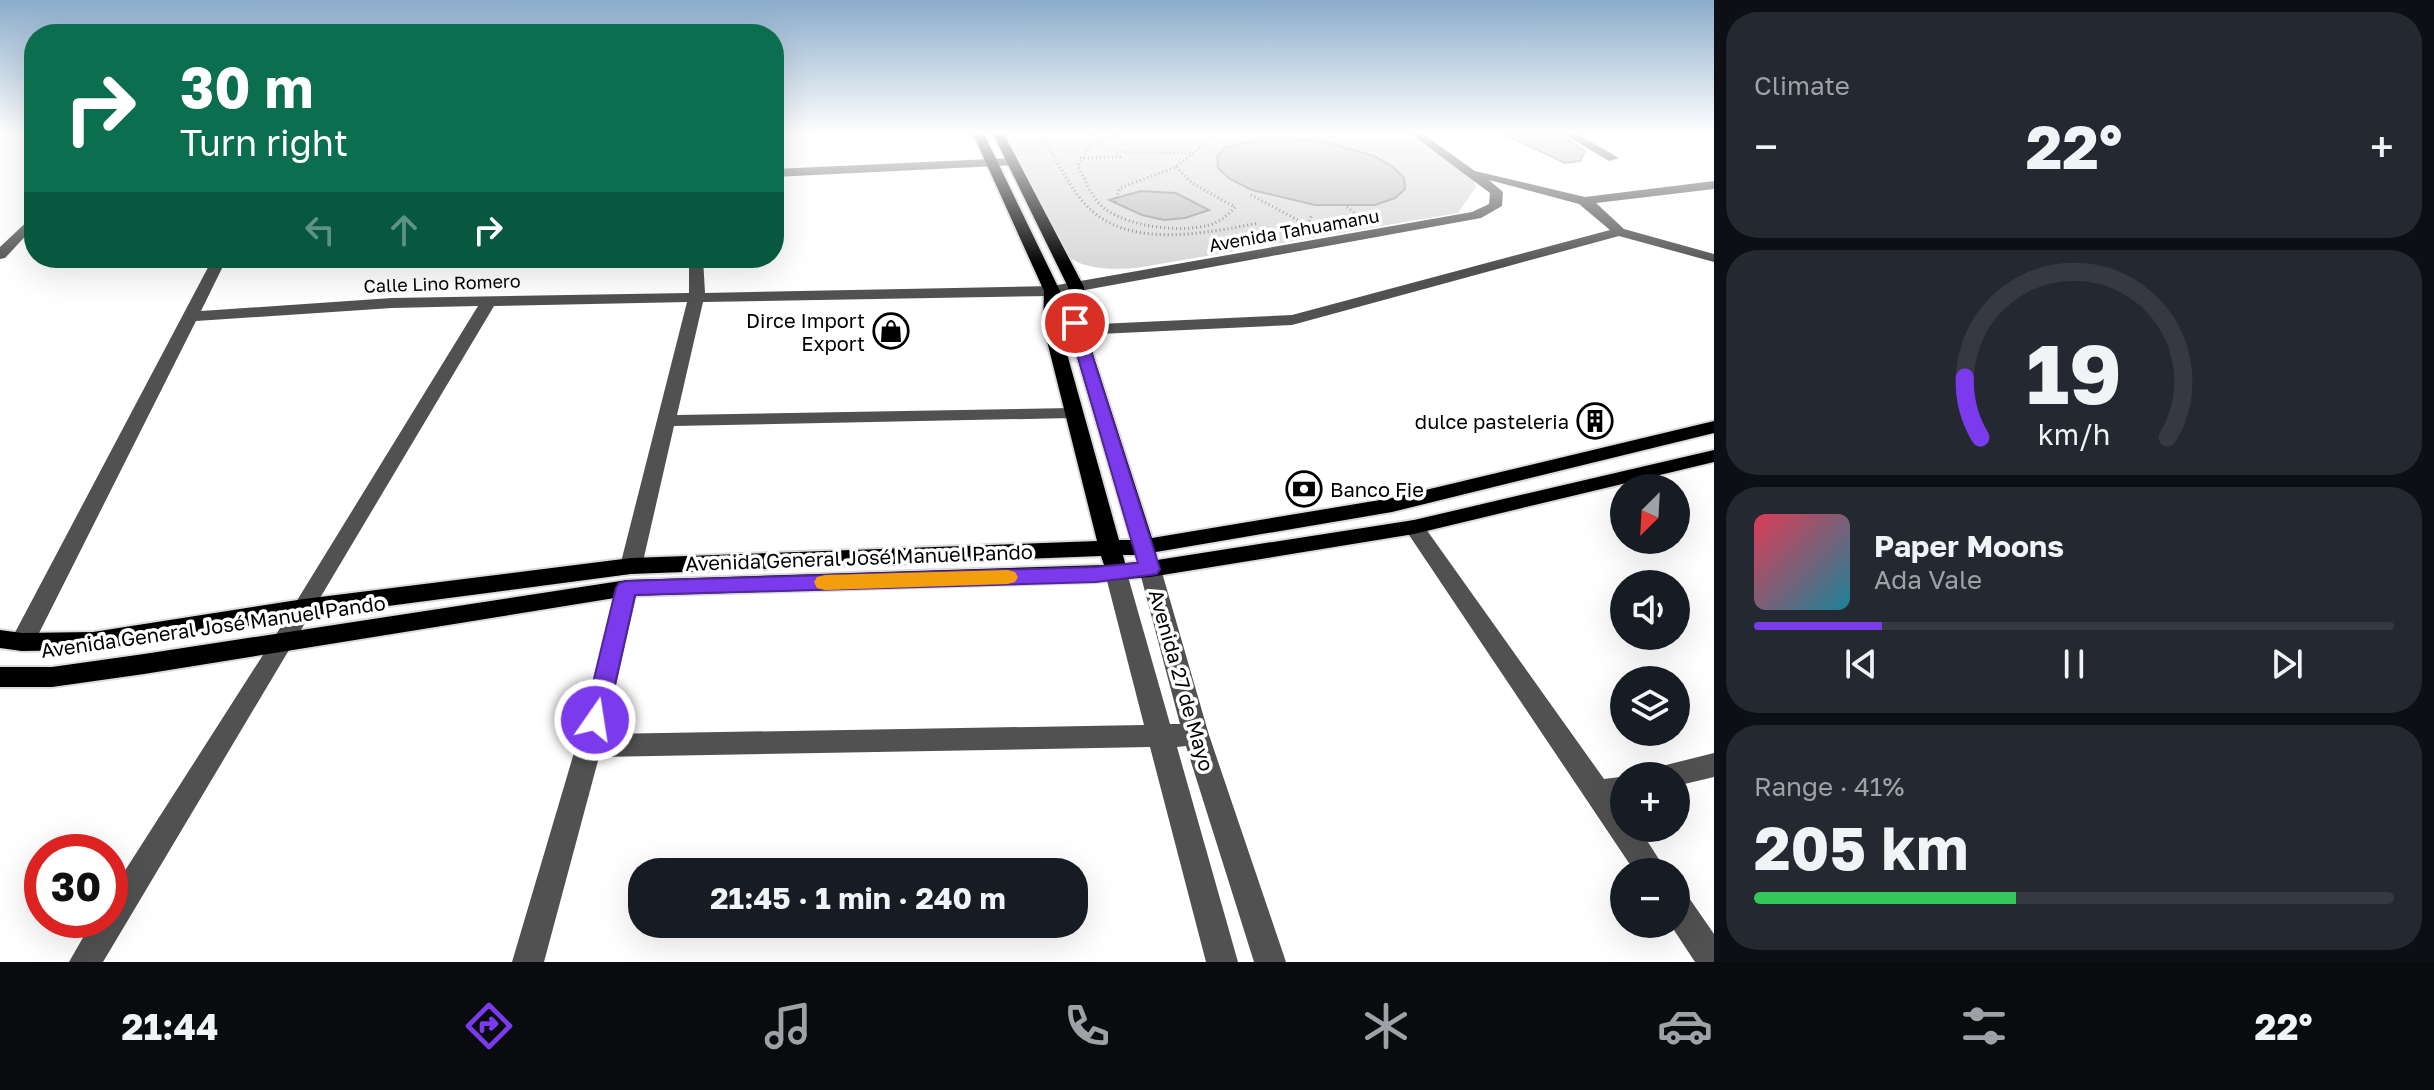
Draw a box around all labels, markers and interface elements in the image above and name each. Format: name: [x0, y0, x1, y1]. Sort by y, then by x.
text: 30 m: [180, 53, 314, 120]
icon: right: [48, 56, 152, 160]
text: Climate: [1754, 70, 1850, 101]
text: 22°: [2026, 110, 2122, 182]
text: −: [1754, 120, 1778, 173]
text: +: [2370, 120, 2394, 173]
text: Turn right: [180, 121, 348, 164]
street label: Avenida Tahuamanu: [1207, 204, 1381, 256]
icon: left: [298, 208, 342, 252]
icon: ahead: [382, 208, 426, 252]
icon: right: [466, 208, 510, 252]
street label: Calle Lino Romero: [363, 269, 521, 297]
pin: [1041, 289, 1109, 357]
icon: arrive: [1053, 301, 1097, 345]
place label: Dirce Import Export: [746, 308, 865, 355]
shop icon: Dirce Import Export: [872, 312, 910, 350]
text: 19: [2026, 322, 2122, 422]
building icon: dulce pasteleria: [1576, 402, 1614, 440]
place label: dulce pasteleria: [1415, 409, 1569, 433]
text: km/h: [2038, 417, 2110, 451]
bank icon: Banco Fie: [1285, 470, 1323, 508]
north arrow: [1610, 474, 1690, 554]
map controls: [1610, 474, 1690, 938]
place label: Banco Fie: [1330, 477, 1424, 501]
text: Paper Moons: [1874, 528, 2064, 564]
street label: Avenida General José Manuel Pando: [685, 539, 1033, 575]
text: Ada Vale: [1874, 564, 1982, 595]
button: sound: [1610, 570, 1690, 650]
street label: Avenida 27 de Mayo: [1145, 586, 1219, 774]
street label: Avenida General José Manuel Pando: [39, 590, 387, 662]
icon: previous: [1839, 642, 1883, 686]
icon: pause: [2052, 642, 2096, 686]
icon: next: [2265, 642, 2309, 686]
button: layers: [1610, 666, 1690, 746]
position arrow: [553, 678, 637, 762]
button: +: [1610, 762, 1690, 842]
text: Range · 41%: [1754, 771, 1904, 802]
text: 205 km: [1754, 811, 1969, 883]
speed limit sign: 30: [24, 834, 128, 938]
button: −: [1610, 858, 1690, 938]
text: 21:45 · 1 min · 240 m: [710, 880, 1006, 916]
icon: directions: [461, 998, 517, 1054]
icon: music: [760, 998, 816, 1054]
icon: phone: [1059, 998, 1115, 1054]
icon: climate: [1358, 998, 1414, 1054]
icon: car: [1657, 998, 1713, 1054]
icon: filters: [1956, 998, 2012, 1054]
text: 21:44: [121, 1005, 218, 1048]
text: 22°: [2255, 1005, 2313, 1048]

